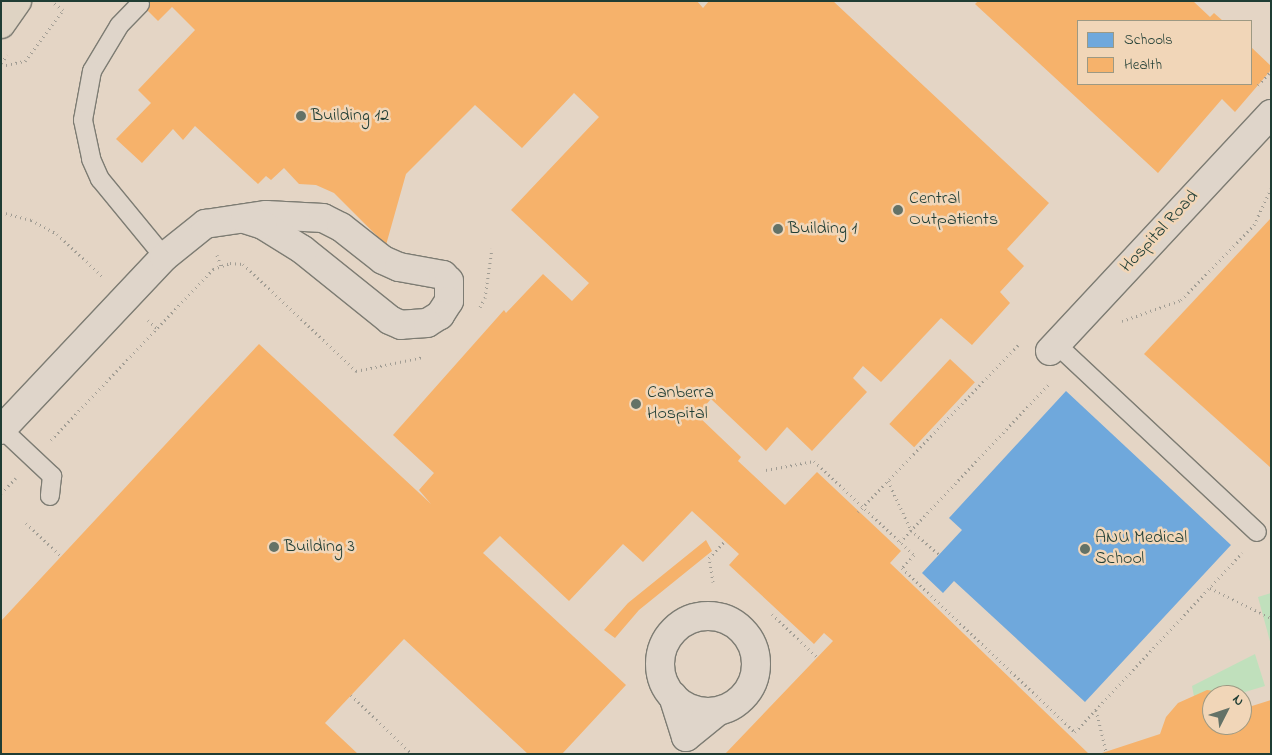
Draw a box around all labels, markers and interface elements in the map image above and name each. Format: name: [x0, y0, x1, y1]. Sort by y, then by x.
legend: [1077, 20, 1252, 85]
text: Schools: [1124, 29, 1173, 51]
text: Health: [1124, 54, 1162, 76]
place label: Building 12: [311, 105, 389, 127]
marker: Building 12: [295, 110, 307, 122]
street label: Hospital Road: [1116, 186, 1204, 278]
place label: Central Outpatients: [909, 189, 998, 232]
marker: Central Outpatients: [891, 203, 905, 217]
place label: Building 1: [788, 218, 857, 240]
marker: Building 1: [772, 223, 784, 235]
place label: Canberra Hospital: [647, 383, 714, 426]
marker: Canberra Hospital: [629, 397, 643, 411]
place label: ANU Medical School: [1095, 528, 1187, 570]
place label: Building 3: [284, 536, 355, 558]
marker: Building 3: [268, 541, 280, 553]
marker: ANU Medical School: [1079, 543, 1091, 555]
north arrow: [1202, 685, 1252, 735]
text: N: [1227, 690, 1249, 711]

